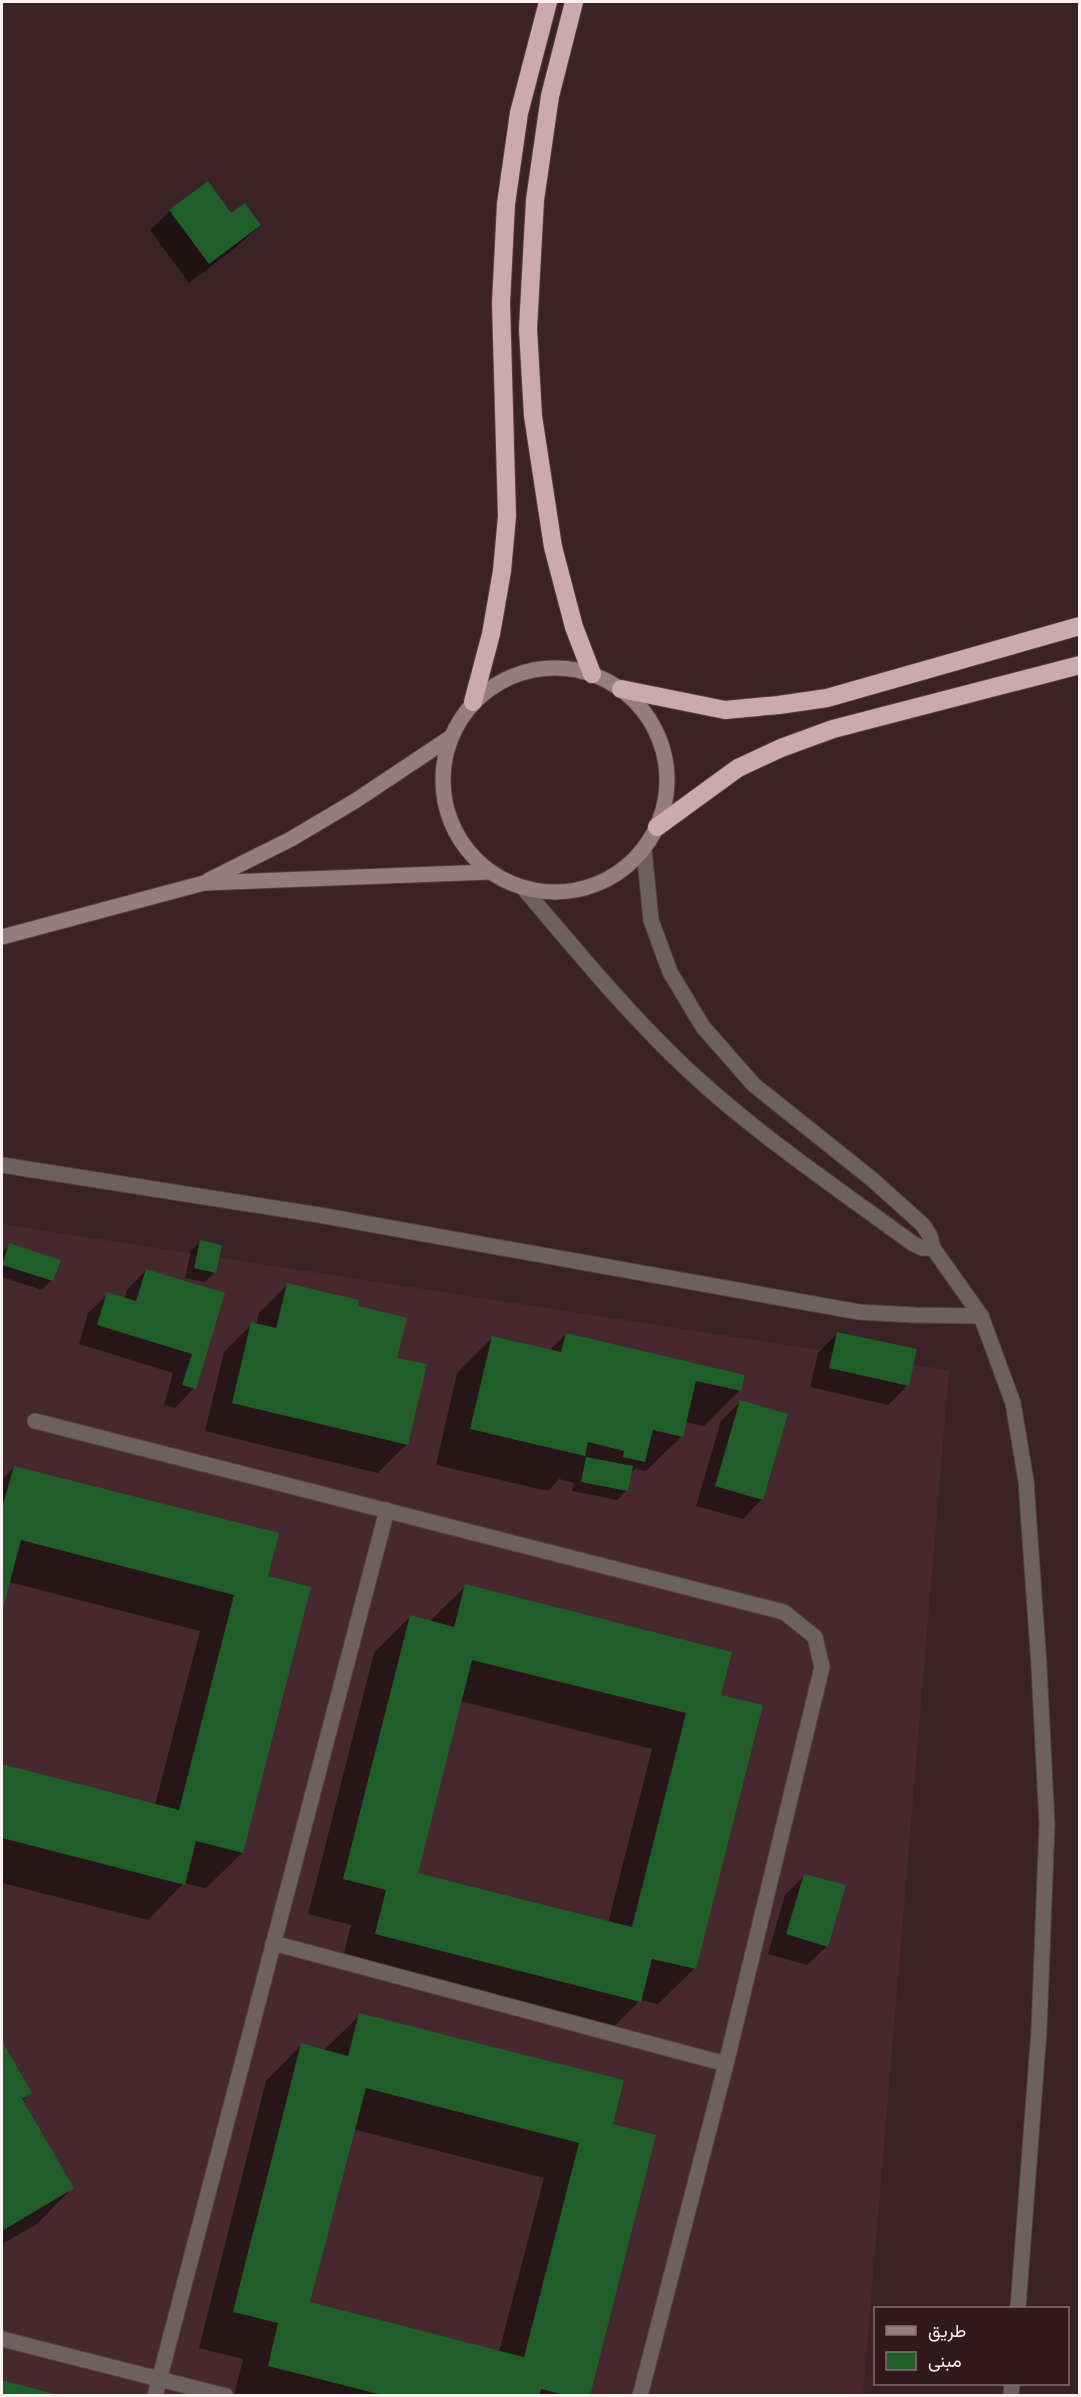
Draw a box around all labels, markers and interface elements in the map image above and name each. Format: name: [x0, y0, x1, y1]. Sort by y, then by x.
legend: [874, 2307, 1069, 2385]
text: طريق: [928, 2319, 966, 2342]
text: مبنى: [928, 2349, 962, 2372]

